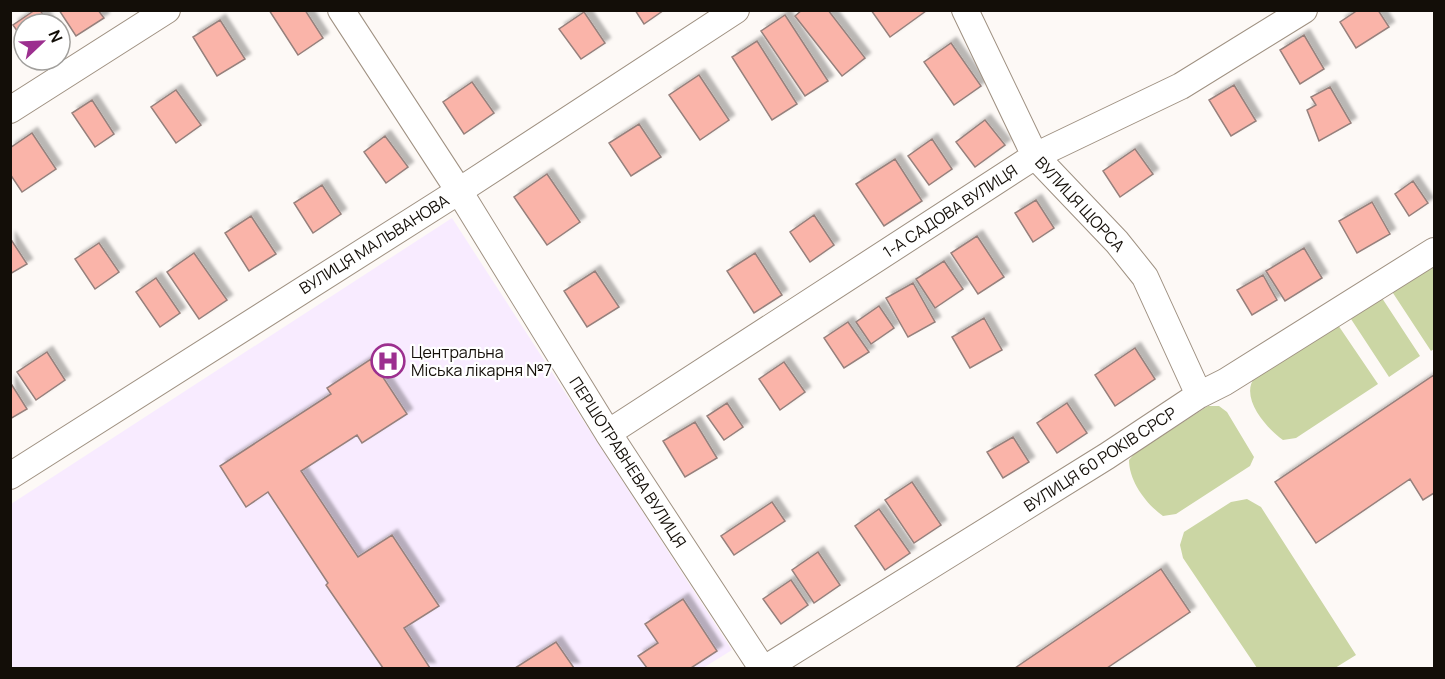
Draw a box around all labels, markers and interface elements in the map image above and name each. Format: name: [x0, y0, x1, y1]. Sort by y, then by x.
north arrow: [12, 12, 72, 72]
text: N: [43, 27, 68, 46]
street label: ВУЛИЦЯ ЩОРСА: [1030, 152, 1130, 256]
street label: 1-А САДОВА ВУЛИЦЯ: [879, 159, 1021, 263]
street label: ВУЛИЦЯ МАЛЬВАНОВА: [295, 189, 453, 299]
place label: Центральна Міська лікарня №7: [411, 341, 552, 381]
hospital icon: Центральна Міська лікарня №7: [370, 343, 406, 379]
street label: ПЕРШОТРАВНЕВА ВУЛИЦЯ: [564, 372, 692, 552]
street label: ВУЛИЦЯ 60 РОКІВ СРСР: [1020, 401, 1181, 517]

